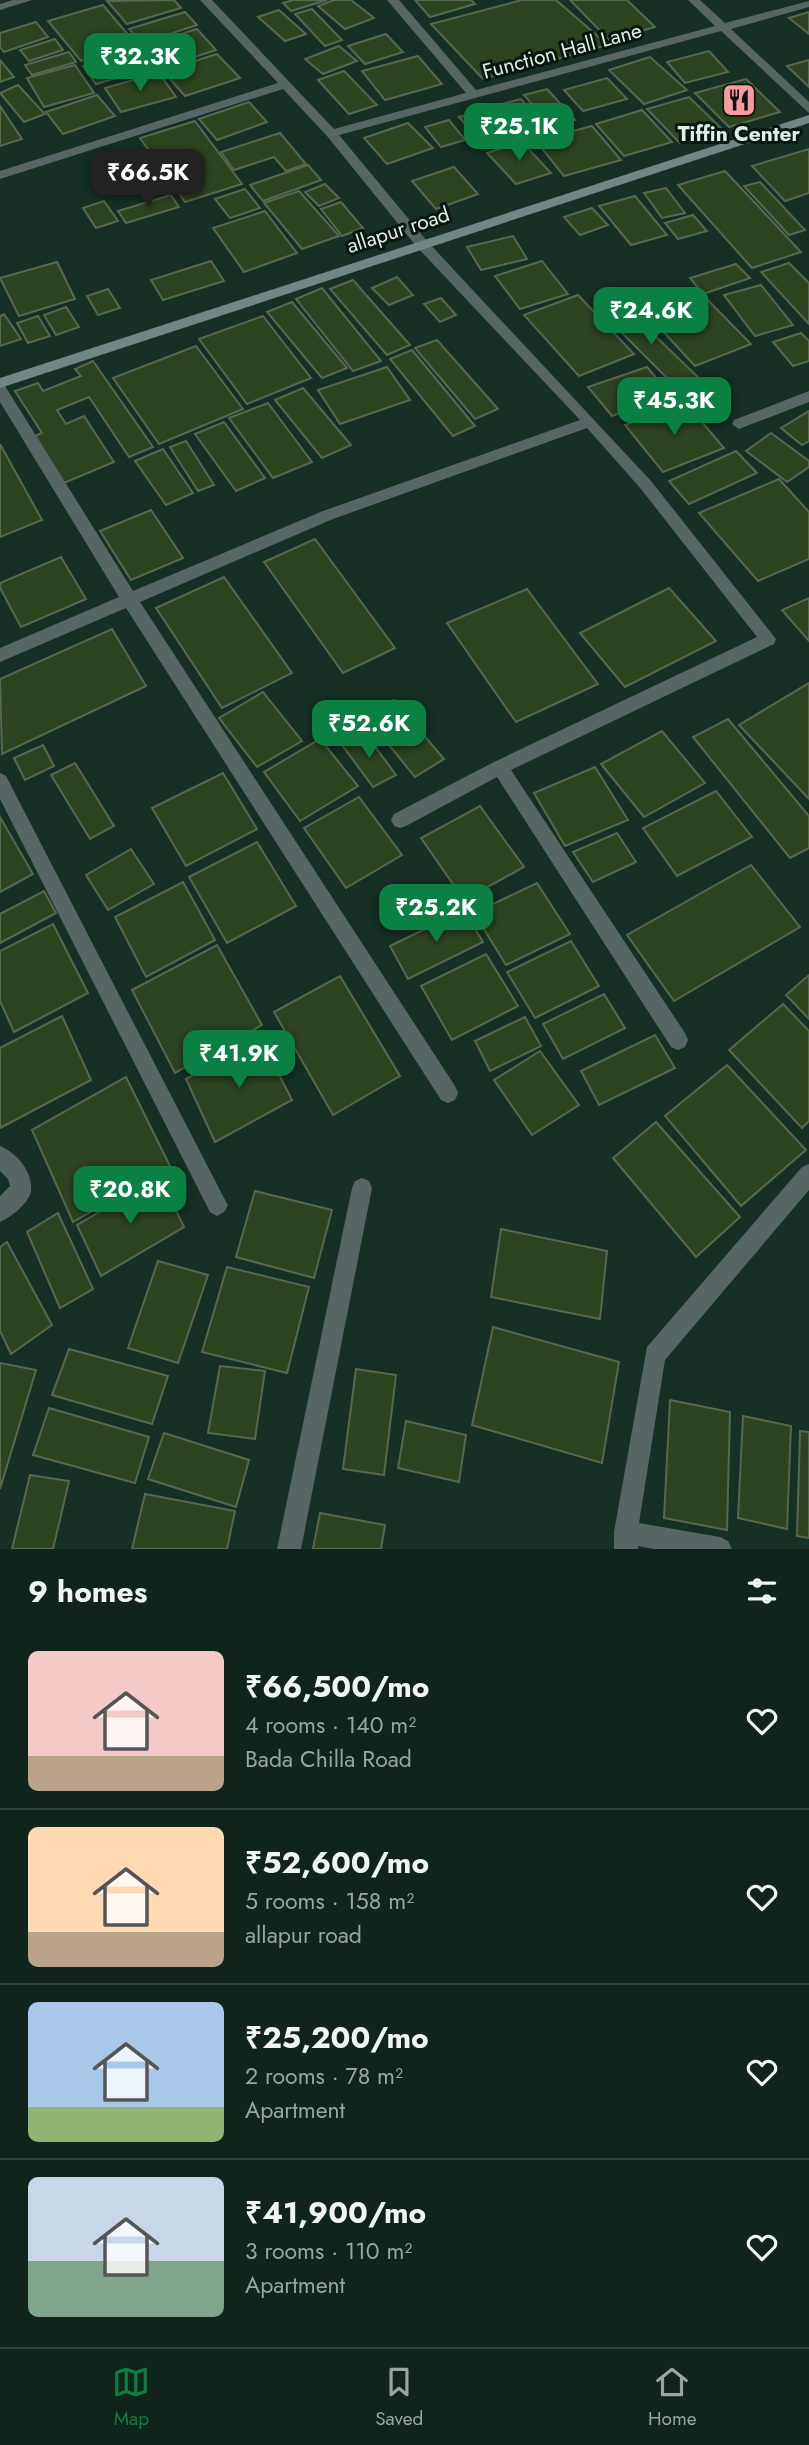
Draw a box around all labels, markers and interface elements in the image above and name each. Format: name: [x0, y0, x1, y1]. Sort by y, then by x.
street label: Function Hall Lane: [479, 15, 645, 87]
pin: ₹32.3K: [83, 34, 197, 93]
text: ₹32.3K: [100, 39, 180, 73]
restaurant icon: Tiffin Center: [720, 81, 758, 119]
pin: ₹25.1K: [462, 104, 576, 163]
text: ₹25.1K: [480, 109, 558, 143]
place label: Tiffin Center: [678, 119, 801, 149]
pin: ₹66.5K: [91, 150, 205, 209]
text: ₹66.5K: [107, 155, 189, 189]
street label: allapur road: [343, 199, 453, 261]
pin: ₹24.6K: [594, 288, 708, 347]
text: ₹24.6K: [609, 293, 693, 327]
pin: ₹45.3K: [617, 378, 731, 437]
text: ₹45.3K: [633, 383, 715, 417]
pin: ₹52.6K: [312, 700, 426, 760]
text: ₹52.6K: [328, 706, 410, 740]
pin: ₹25.2K: [379, 884, 493, 944]
text: ₹25.2K: [395, 890, 477, 924]
pin: ₹41.9K: [182, 1030, 296, 1090]
text: ₹41.9K: [199, 1036, 279, 1070]
pin: ₹20.8K: [73, 1166, 187, 1226]
text: ₹20.8K: [89, 1172, 171, 1206]
text: 9 homes: [28, 1570, 147, 1613]
icon: filters: [743, 1572, 781, 1610]
text: ₹66,500/mo: [245, 1665, 430, 1708]
icon: home: [84, 1679, 168, 1763]
icon: heart: [743, 1702, 781, 1740]
text: 4 rooms · 140 m²: [245, 1708, 416, 1742]
text: Bada Chilla Road: [245, 1742, 412, 1776]
text: ₹52,600/mo: [245, 1841, 429, 1884]
icon: home: [84, 1855, 168, 1939]
icon: heart: [743, 1878, 781, 1916]
text: 5 rooms · 158 m²: [245, 1884, 414, 1918]
text: allapur road: [245, 1918, 362, 1952]
text: ₹25,200/mo: [245, 2016, 429, 2059]
icon: home: [84, 2030, 168, 2114]
icon: heart: [743, 2053, 781, 2091]
text: 2 rooms · 78 m²: [245, 2059, 403, 2093]
text: Apartment: [245, 2093, 345, 2127]
text: ₹41,900/mo: [245, 2191, 426, 2234]
icon: home: [84, 2205, 168, 2289]
icon: heart: [743, 2228, 781, 2266]
text: 3 rooms · 110 m²: [245, 2234, 412, 2268]
text: Apartment: [245, 2268, 345, 2302]
tab: Map: [112, 2363, 150, 2432]
tab: Saved: [375, 2363, 423, 2432]
tab: Home: [648, 2363, 697, 2432]

